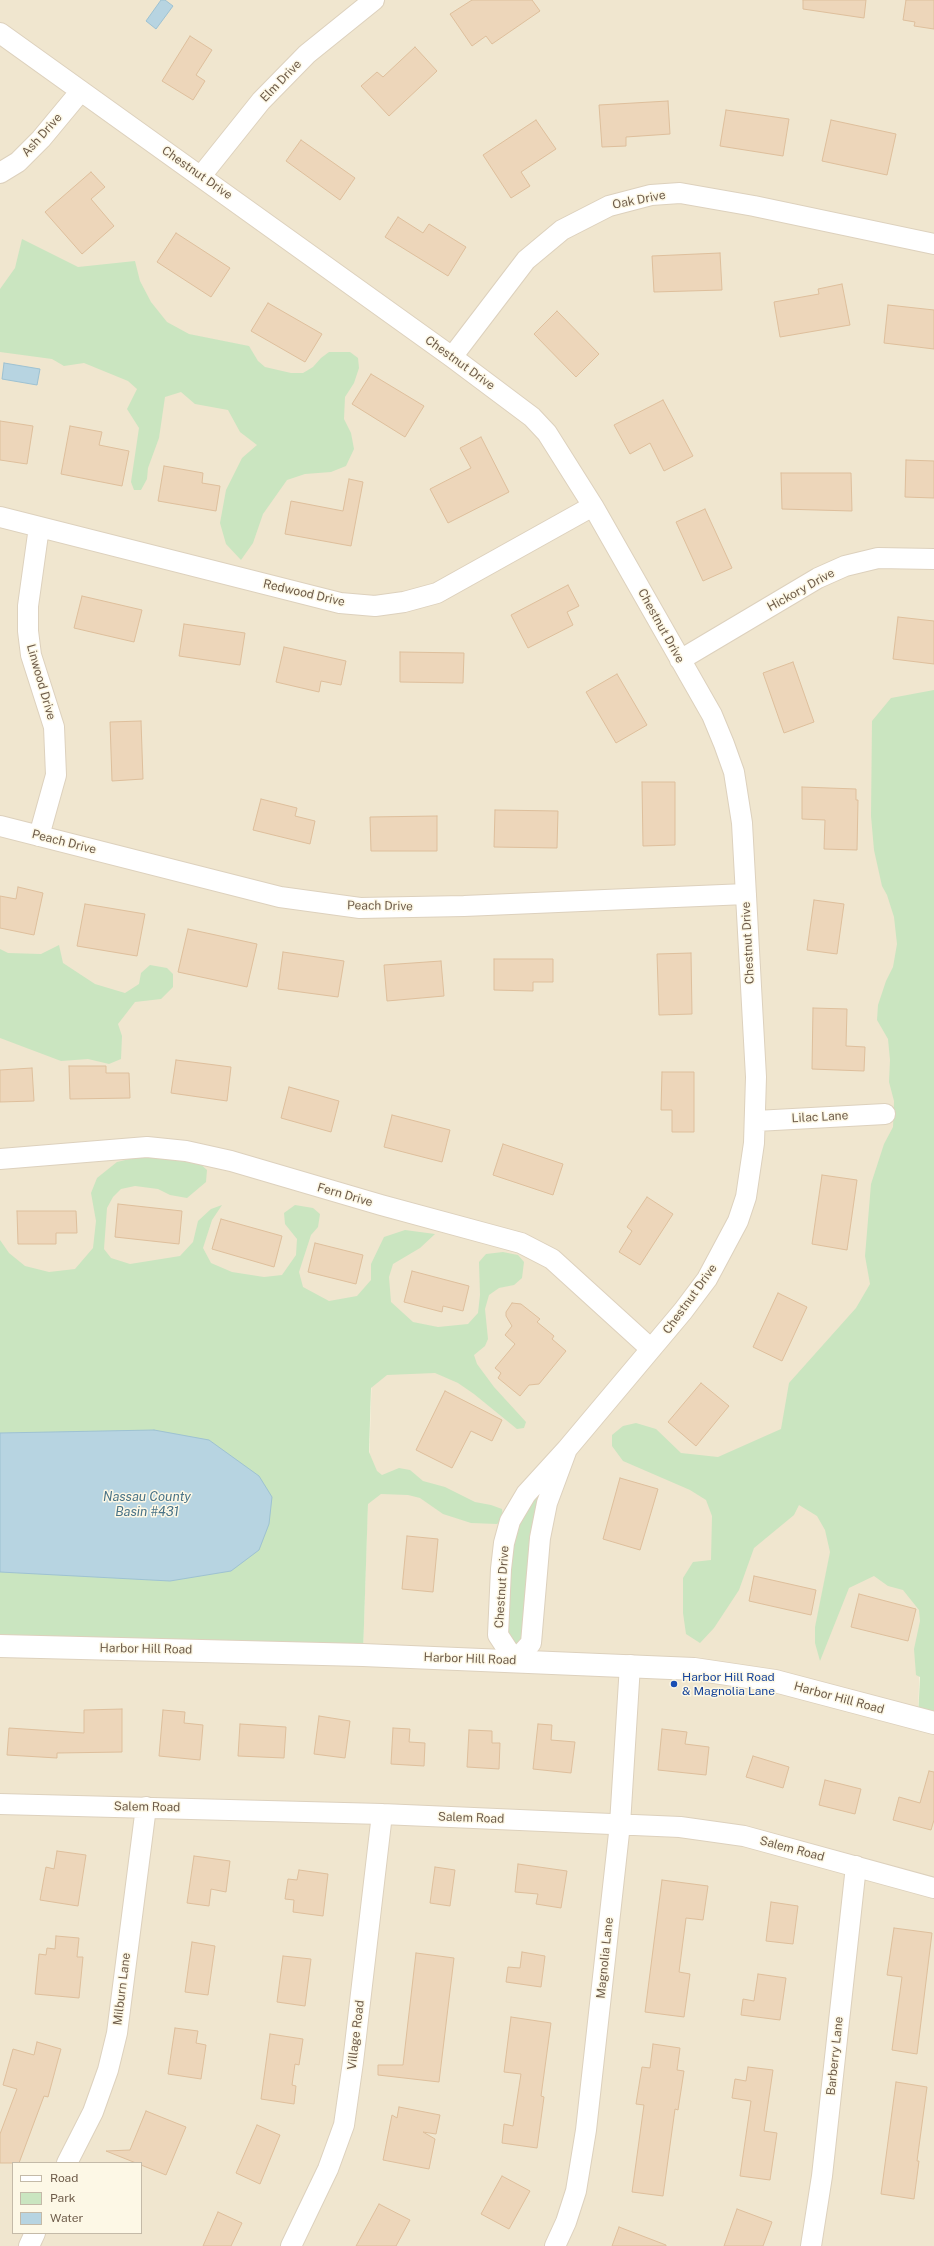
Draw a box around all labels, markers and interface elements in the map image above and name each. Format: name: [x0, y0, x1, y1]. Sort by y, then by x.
street label: Elm Drive: [257, 57, 305, 105]
street label: Ash Drive: [19, 111, 65, 159]
street label: Chestnut Drive: [159, 143, 235, 203]
street label: Oak Drive: [611, 188, 667, 212]
street label: Chestnut Drive: [422, 333, 498, 393]
street label: Hickory Drive: [765, 566, 837, 614]
street label: Redwood Drive: [262, 577, 346, 609]
street label: Chestnut Drive: [635, 586, 687, 666]
street label: Linwood Drive: [23, 642, 59, 722]
street label: Peach Drive: [30, 827, 98, 857]
street label: Peach Drive: [347, 898, 413, 914]
street label: Chestnut Drive: [739, 901, 757, 985]
street label: Lilac Lane: [791, 1108, 849, 1126]
street label: Fern Drive: [316, 1180, 374, 1210]
street label: Chestnut Drive: [660, 1261, 720, 1337]
water label: Nassau County Basin #431: [103, 1489, 191, 1520]
street label: Chestnut Drive: [492, 1545, 512, 1629]
street label: Harbor Hill Road: [100, 1641, 192, 1657]
street label: Harbor Hill Road: [423, 1650, 517, 1668]
place label: Harbor Hill Road & Magnolia Lane: [682, 1670, 775, 1698]
marker: Harbor Hill Road & Magnolia Lane: [669, 1679, 679, 1689]
street label: Harbor Hill Road: [792, 1679, 886, 1717]
street label: Salem Road: [114, 1799, 180, 1815]
street label: Salem Road: [438, 1810, 504, 1826]
street label: Salem Road: [758, 1833, 826, 1865]
street label: Magnolia Lane: [594, 1917, 616, 1999]
street label: Milburn Lane: [110, 1952, 134, 2026]
street label: Village Road: [345, 1999, 367, 2071]
street label: Barberry Lane: [824, 2016, 846, 2096]
legend: [12, 2162, 142, 2234]
text: Road: [50, 2171, 78, 2185]
text: Park: [50, 2191, 76, 2205]
text: Water: [50, 2211, 83, 2225]

